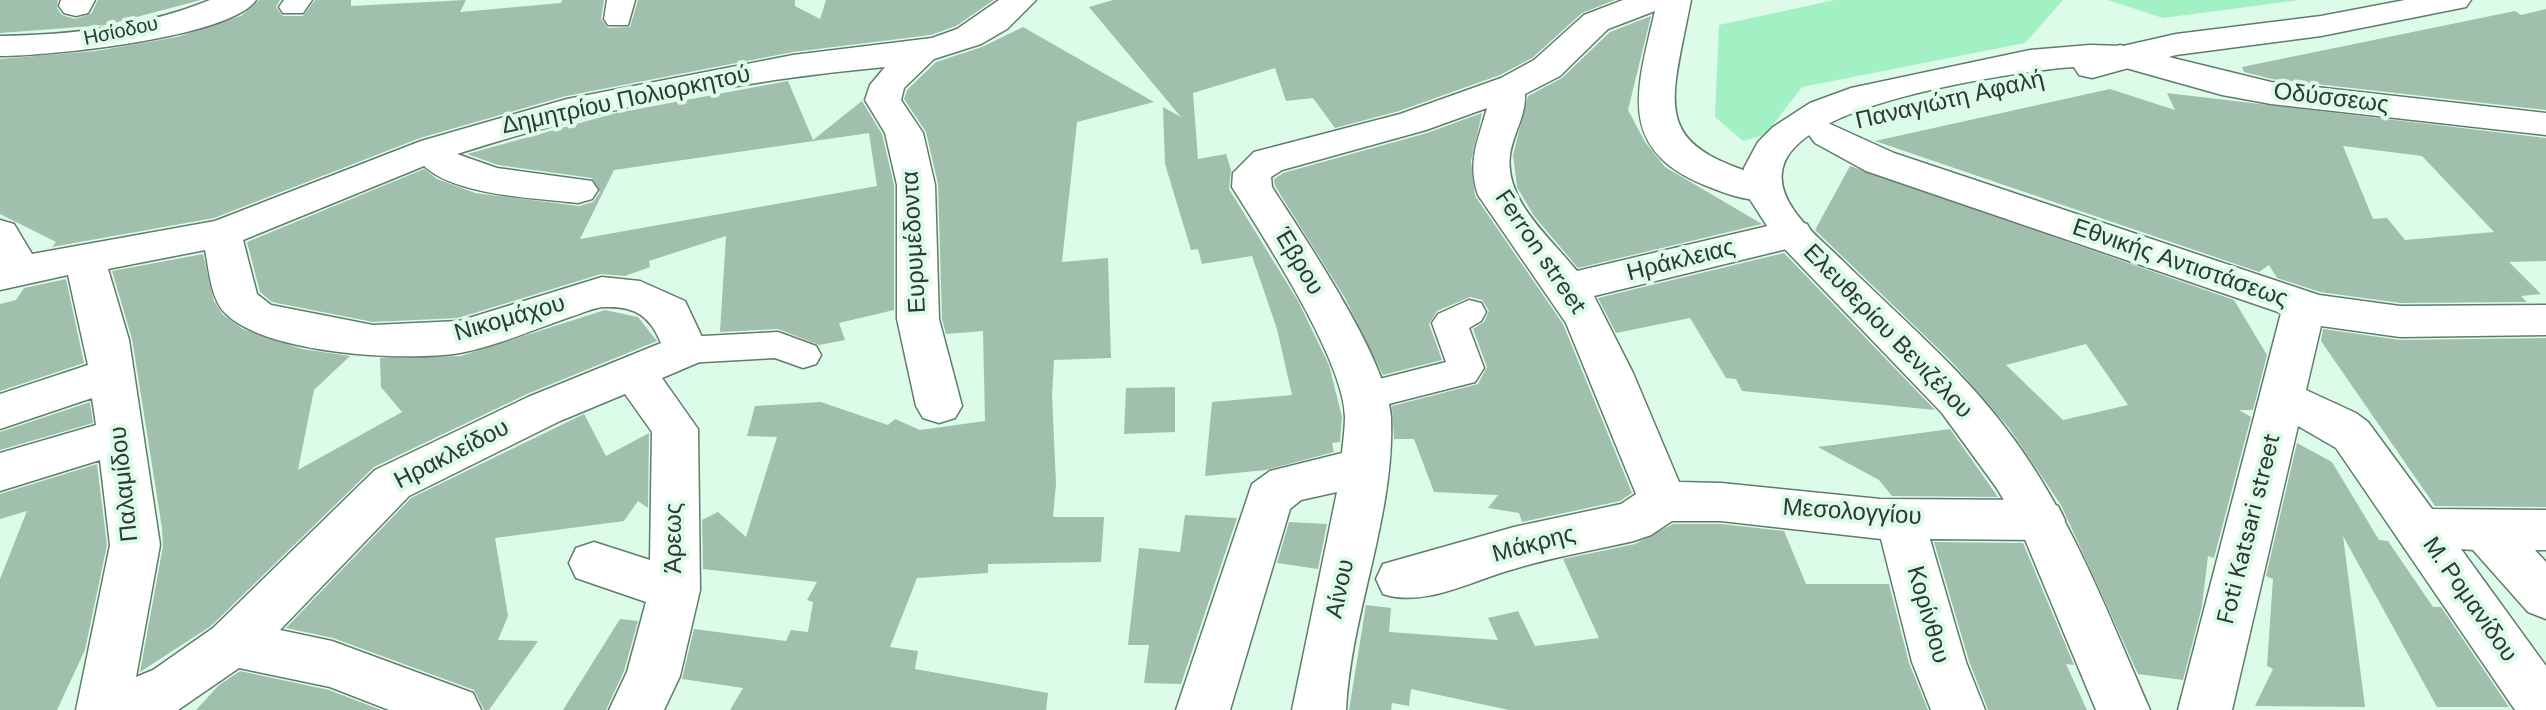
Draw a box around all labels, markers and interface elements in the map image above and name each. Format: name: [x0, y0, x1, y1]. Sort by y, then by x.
street label: Ησίοδου: [82, 12, 160, 52]
street label: Δημητρίου Πολιορκητού: [499, 61, 753, 141]
street label: Παναγιώτη Αφαλή: [1853, 65, 2047, 137]
street label: Οδύσσεως: [2272, 78, 2390, 120]
street label: Ευρυμέδοντα: [897, 170, 933, 314]
street label: Ferron street: [1488, 186, 1592, 320]
street label: Εθνικής Αντιστάσεως: [2068, 214, 2292, 314]
street label: Έβρου: [1267, 223, 1329, 301]
street label: Ηράκλειας: [1624, 234, 1738, 288]
street label: Ελευθερίου Βενιζέλου: [1796, 239, 1978, 425]
street label: Νικομάχου: [451, 289, 569, 349]
street label: Ηρακλείδου: [390, 414, 514, 496]
street label: Παλαμίδου: [105, 425, 145, 543]
street label: Foti Katsari street: [2212, 431, 2288, 627]
street label: Μεσολογγίου: [1782, 494, 1922, 532]
street label: Άρεως: [661, 503, 689, 573]
street label: Μάκρης: [1489, 520, 1579, 570]
street label: Μ. Ρομανίδου: [2416, 532, 2522, 668]
street label: Αίνου: [1321, 557, 1361, 621]
street label: Κορίνθου: [1899, 563, 1955, 667]

